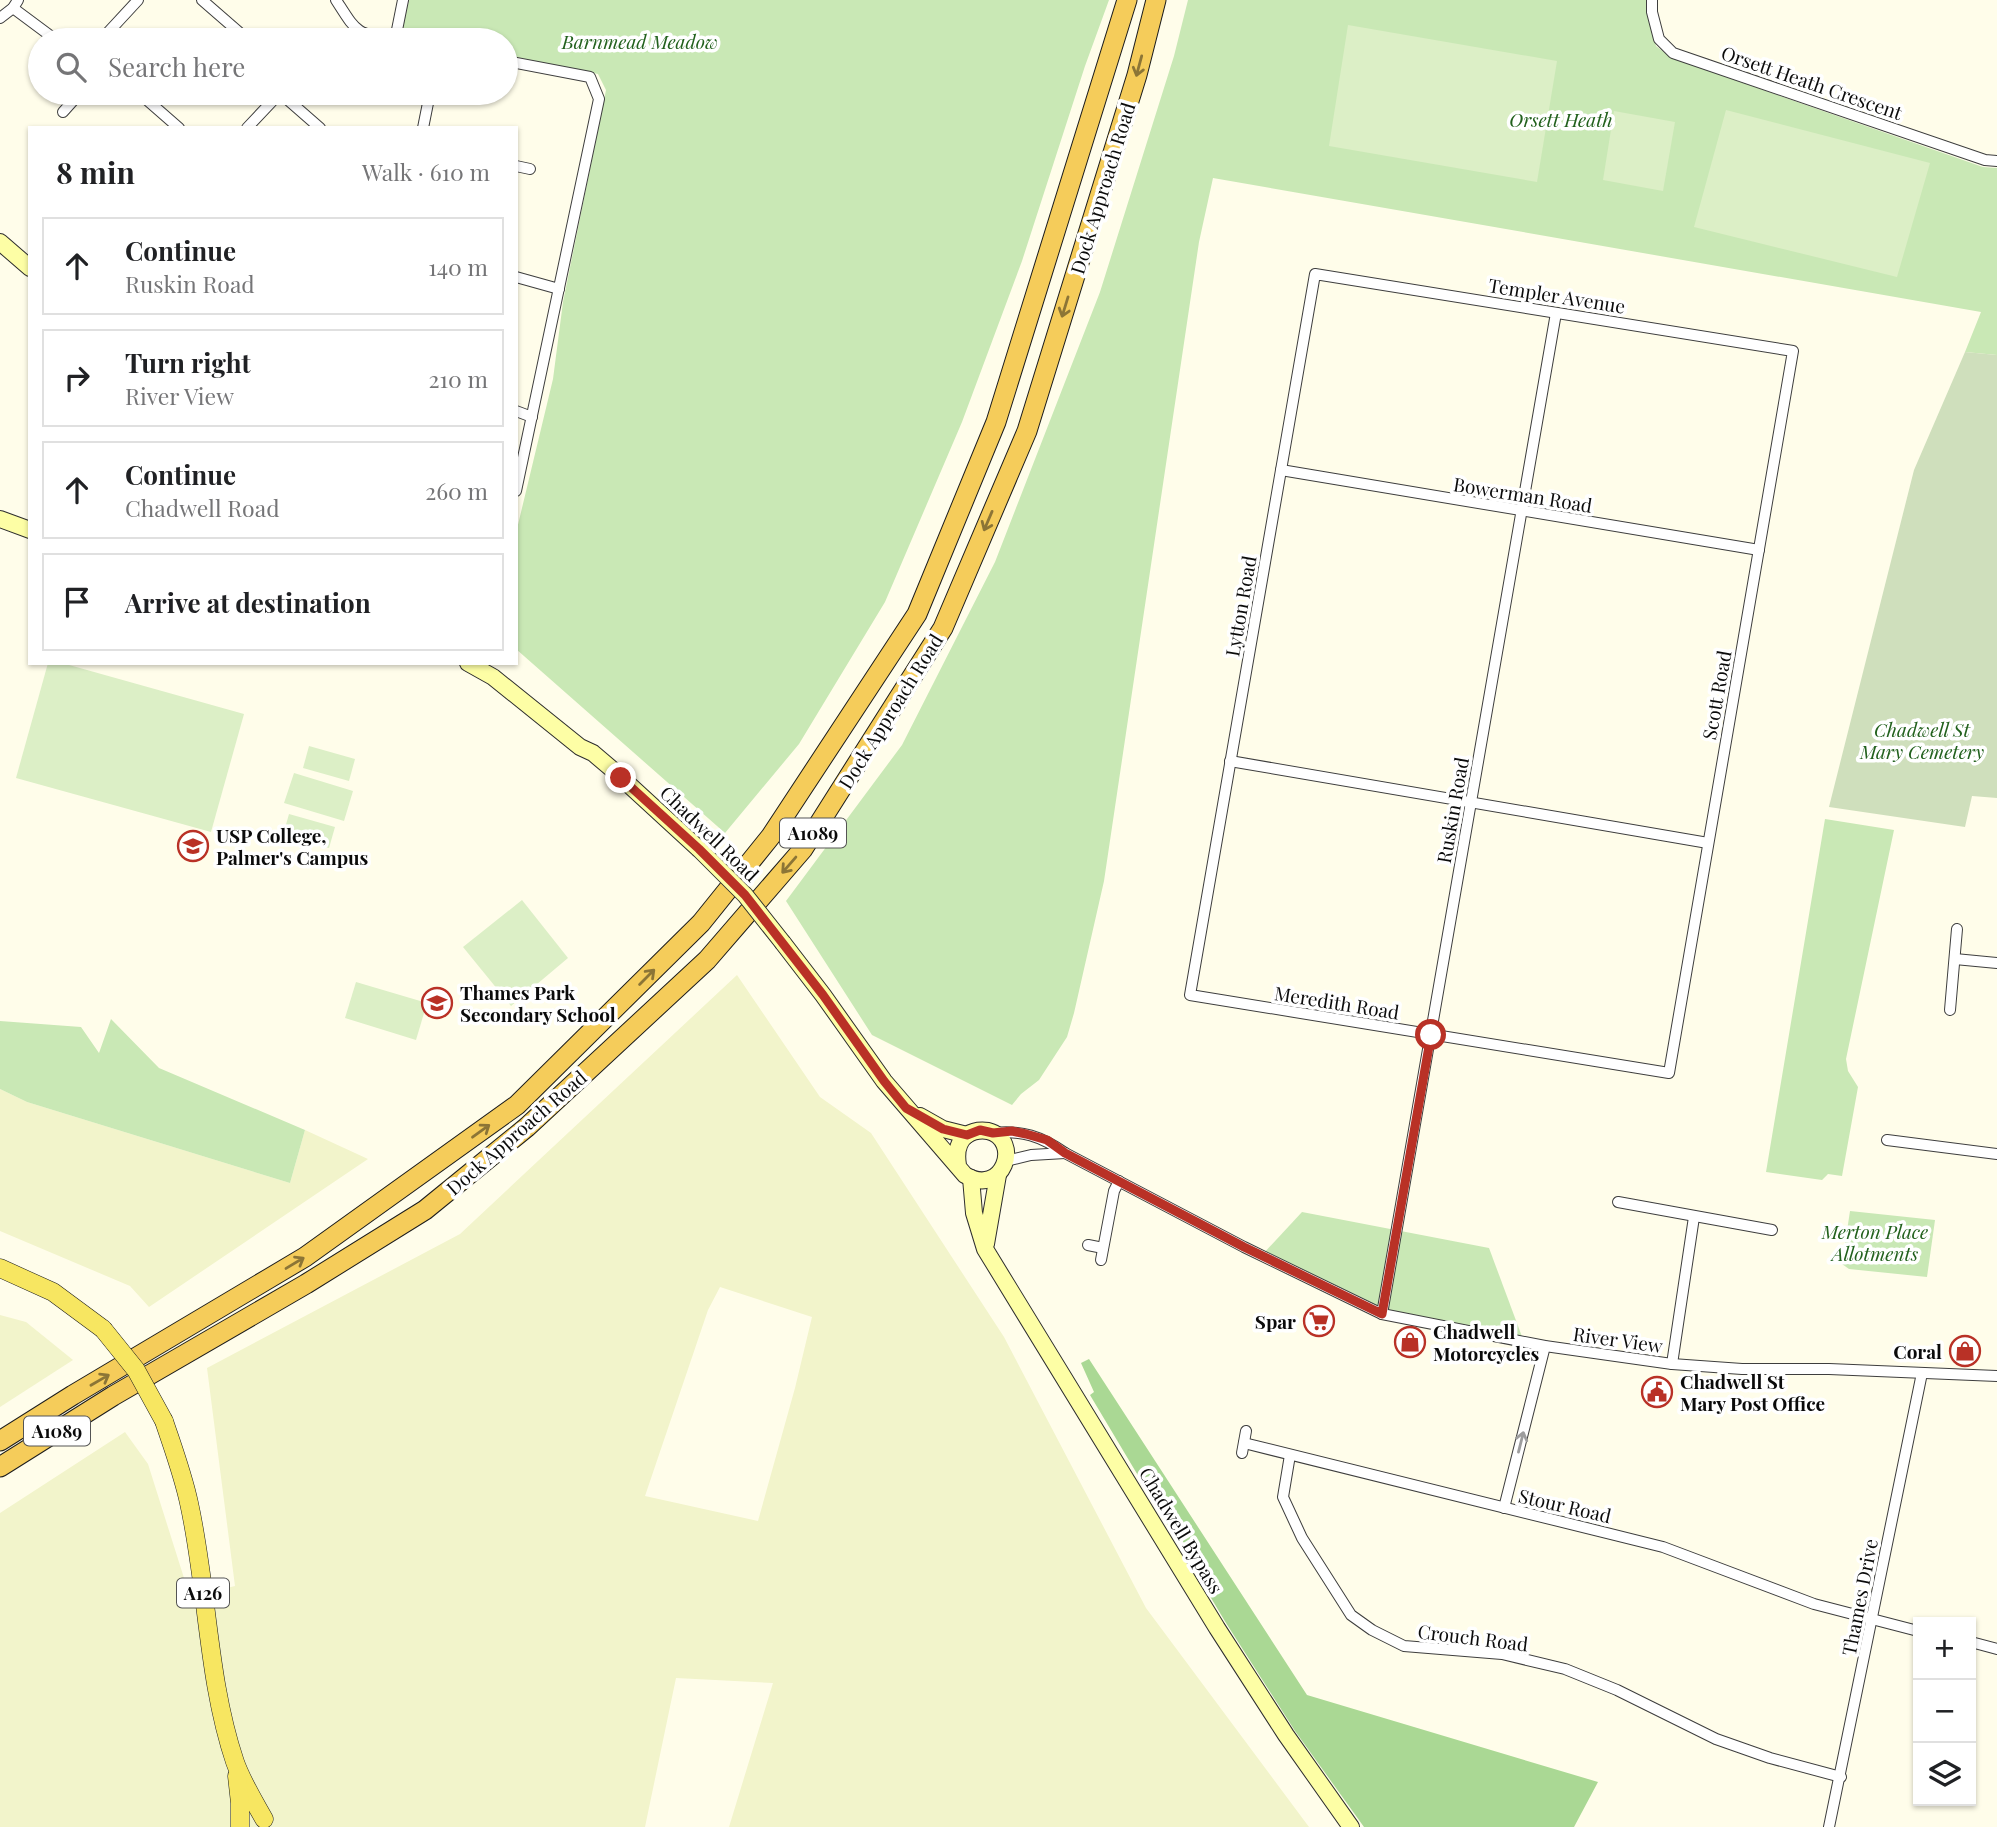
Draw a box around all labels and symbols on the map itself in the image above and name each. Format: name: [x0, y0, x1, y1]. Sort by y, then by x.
park label: Barnmead Meadow: [561, 28, 718, 54]
street label: Orsett Heath Crescent: [1718, 39, 1906, 125]
one-way arrow: [1132, 54, 1145, 77]
street label: Dock Approach Road: [1064, 99, 1140, 277]
park label: Orsett Heath: [1509, 106, 1613, 132]
street label: Templer Avenue: [1487, 271, 1627, 319]
one-way arrow: [1058, 296, 1071, 318]
street label: Bowerman Road: [1452, 470, 1594, 518]
one-way arrow: [981, 510, 994, 531]
street label: Lytton Road: [1218, 554, 1262, 658]
street label: Dock Approach Road: [832, 629, 948, 793]
street label: Scott Road: [1695, 648, 1737, 742]
park label: Chadwell St Mary Cemetery: [1859, 716, 1984, 764]
street label: Ruskin Road: [1430, 755, 1474, 865]
route end: [605, 762, 636, 793]
street label: Chadwell Road: [655, 779, 765, 887]
road number: A1089: [780, 818, 846, 848]
place label: USP College, Palmer's Campus: [216, 822, 369, 870]
school or university icon: USP College, Palmer's Campus: [176, 829, 210, 863]
one-way arrow: [781, 856, 797, 874]
one-way arrow: [638, 968, 655, 985]
place label: Thames Park Secondary School: [460, 979, 616, 1027]
street label: Meredith Road: [1273, 979, 1401, 1025]
school or university icon: Thames Park Secondary School: [420, 986, 454, 1020]
route start: [1415, 1019, 1446, 1050]
street label: Dock Approach Road: [440, 1064, 592, 1200]
one-way arrow: [471, 1124, 490, 1139]
park label: Merton Place Allotments: [1821, 1218, 1928, 1266]
one-way arrow: [285, 1256, 305, 1270]
supermarket icon: Spar: [1302, 1304, 1336, 1338]
place label: Spar: [1255, 1308, 1296, 1334]
place label: Chadwell Motorcycles: [1433, 1318, 1540, 1366]
street label: River View: [1572, 1320, 1665, 1358]
shop icon: Chadwell Motorcycles: [1393, 1325, 1427, 1359]
shop icon: Coral: [1948, 1334, 1982, 1368]
place label: Coral: [1893, 1338, 1942, 1364]
place label: Chadwell St Mary Post Office: [1680, 1368, 1825, 1416]
one-way arrow: [89, 1373, 110, 1386]
public building icon: Chadwell St Mary Post Office: [1640, 1375, 1674, 1409]
road number: A1089: [24, 1416, 90, 1446]
one-way arrow: [1515, 1431, 1528, 1454]
street label: Chadwell Bypass: [1134, 1462, 1230, 1598]
street label: Stour Road: [1516, 1482, 1614, 1528]
street label: Thames Drive: [1835, 1536, 1883, 1658]
road number: A126: [177, 1578, 229, 1608]
street label: Crouch Road: [1416, 1617, 1530, 1657]

